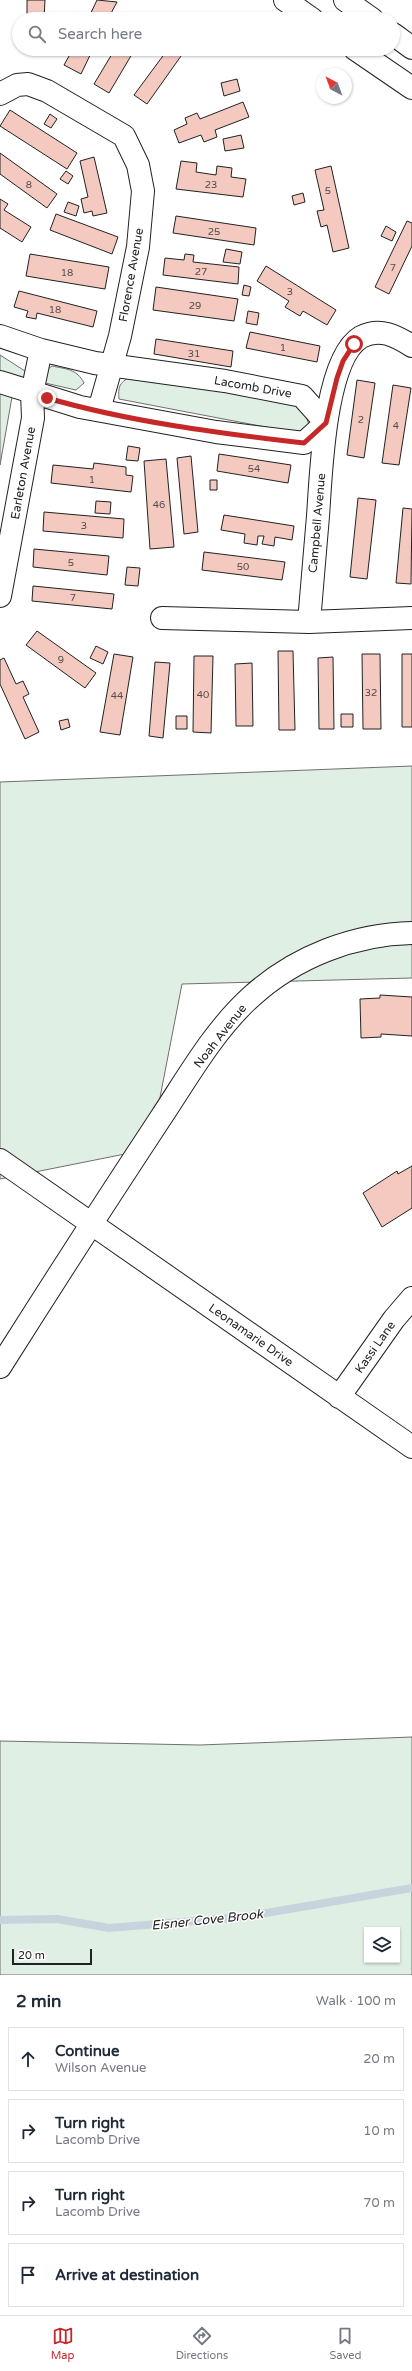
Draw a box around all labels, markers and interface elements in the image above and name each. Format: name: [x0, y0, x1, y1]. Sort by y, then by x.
search box: [12, 12, 400, 56]
icon: search: [26, 23, 48, 45]
text: Search here: [58, 25, 142, 43]
north arrow: [316, 68, 352, 104]
house number: 8: [26, 179, 32, 191]
house number: 23: [205, 179, 217, 191]
house number: 5: [325, 185, 331, 197]
house number: 25: [208, 226, 220, 238]
street label: Florence Avenue: [116, 227, 146, 323]
house number: 7: [390, 262, 396, 274]
house number: 27: [195, 266, 207, 278]
house number: 18: [61, 267, 73, 279]
house number: 3: [287, 286, 293, 298]
house number: 29: [189, 300, 201, 312]
house number: 18: [49, 304, 61, 316]
route start: [345, 335, 363, 353]
house number: 1: [280, 342, 286, 354]
house number: 31: [188, 348, 200, 360]
street label: Lacomb Drive: [213, 373, 293, 401]
route end: [38, 389, 56, 407]
house number: 2: [358, 414, 364, 426]
house number: 4: [393, 420, 399, 432]
street label: Earleton Avenue: [8, 425, 38, 520]
house number: 54: [248, 463, 260, 475]
street label: Campbell Avenue: [306, 472, 328, 573]
house number: 1: [89, 474, 95, 486]
house number: 46: [153, 499, 165, 511]
house number: 3: [81, 520, 87, 532]
house number: 5: [68, 557, 74, 569]
house number: 50: [237, 561, 249, 573]
house number: 7: [70, 592, 76, 604]
house number: 9: [58, 654, 64, 666]
house number: 32: [365, 687, 377, 699]
house number: 40: [197, 689, 209, 701]
house number: 44: [111, 690, 123, 702]
street label: Noah Avenue: [191, 1001, 249, 1071]
street label: Leonamarie Drive: [206, 1301, 296, 1369]
street label: Kassi Lane: [352, 1318, 398, 1376]
water label: Eisner Cove Brook: [150, 1906, 265, 1934]
map controls: [364, 1927, 400, 1963]
button: layers: [364, 1927, 400, 1963]
scale bar: [12, 1947, 92, 1966]
text: 20 m: [18, 1949, 45, 1962]
text: 2 min: [16, 1991, 61, 2012]
text: Walk · 100 m: [316, 1993, 396, 2009]
text: Continue: [55, 2042, 119, 2060]
icon: ahead: [17, 2048, 39, 2070]
text: 20 m: [363, 2051, 395, 2067]
text: Wilson Avenue: [55, 2060, 146, 2076]
text: Turn right: [55, 2114, 125, 2132]
icon: right: [17, 2120, 39, 2142]
text: 10 m: [363, 2123, 395, 2139]
text: Lacomb Drive: [55, 2132, 140, 2148]
text: Turn right: [55, 2186, 125, 2204]
icon: right: [17, 2192, 39, 2214]
text: 70 m: [363, 2195, 395, 2211]
text: Lacomb Drive: [55, 2204, 140, 2220]
icon: arrive: [17, 2264, 39, 2286]
text: Arrive at destination: [55, 2266, 199, 2284]
tab: Map: [51, 2325, 74, 2362]
tab: Directions: [176, 2325, 228, 2362]
tab: Saved: [330, 2325, 361, 2362]

